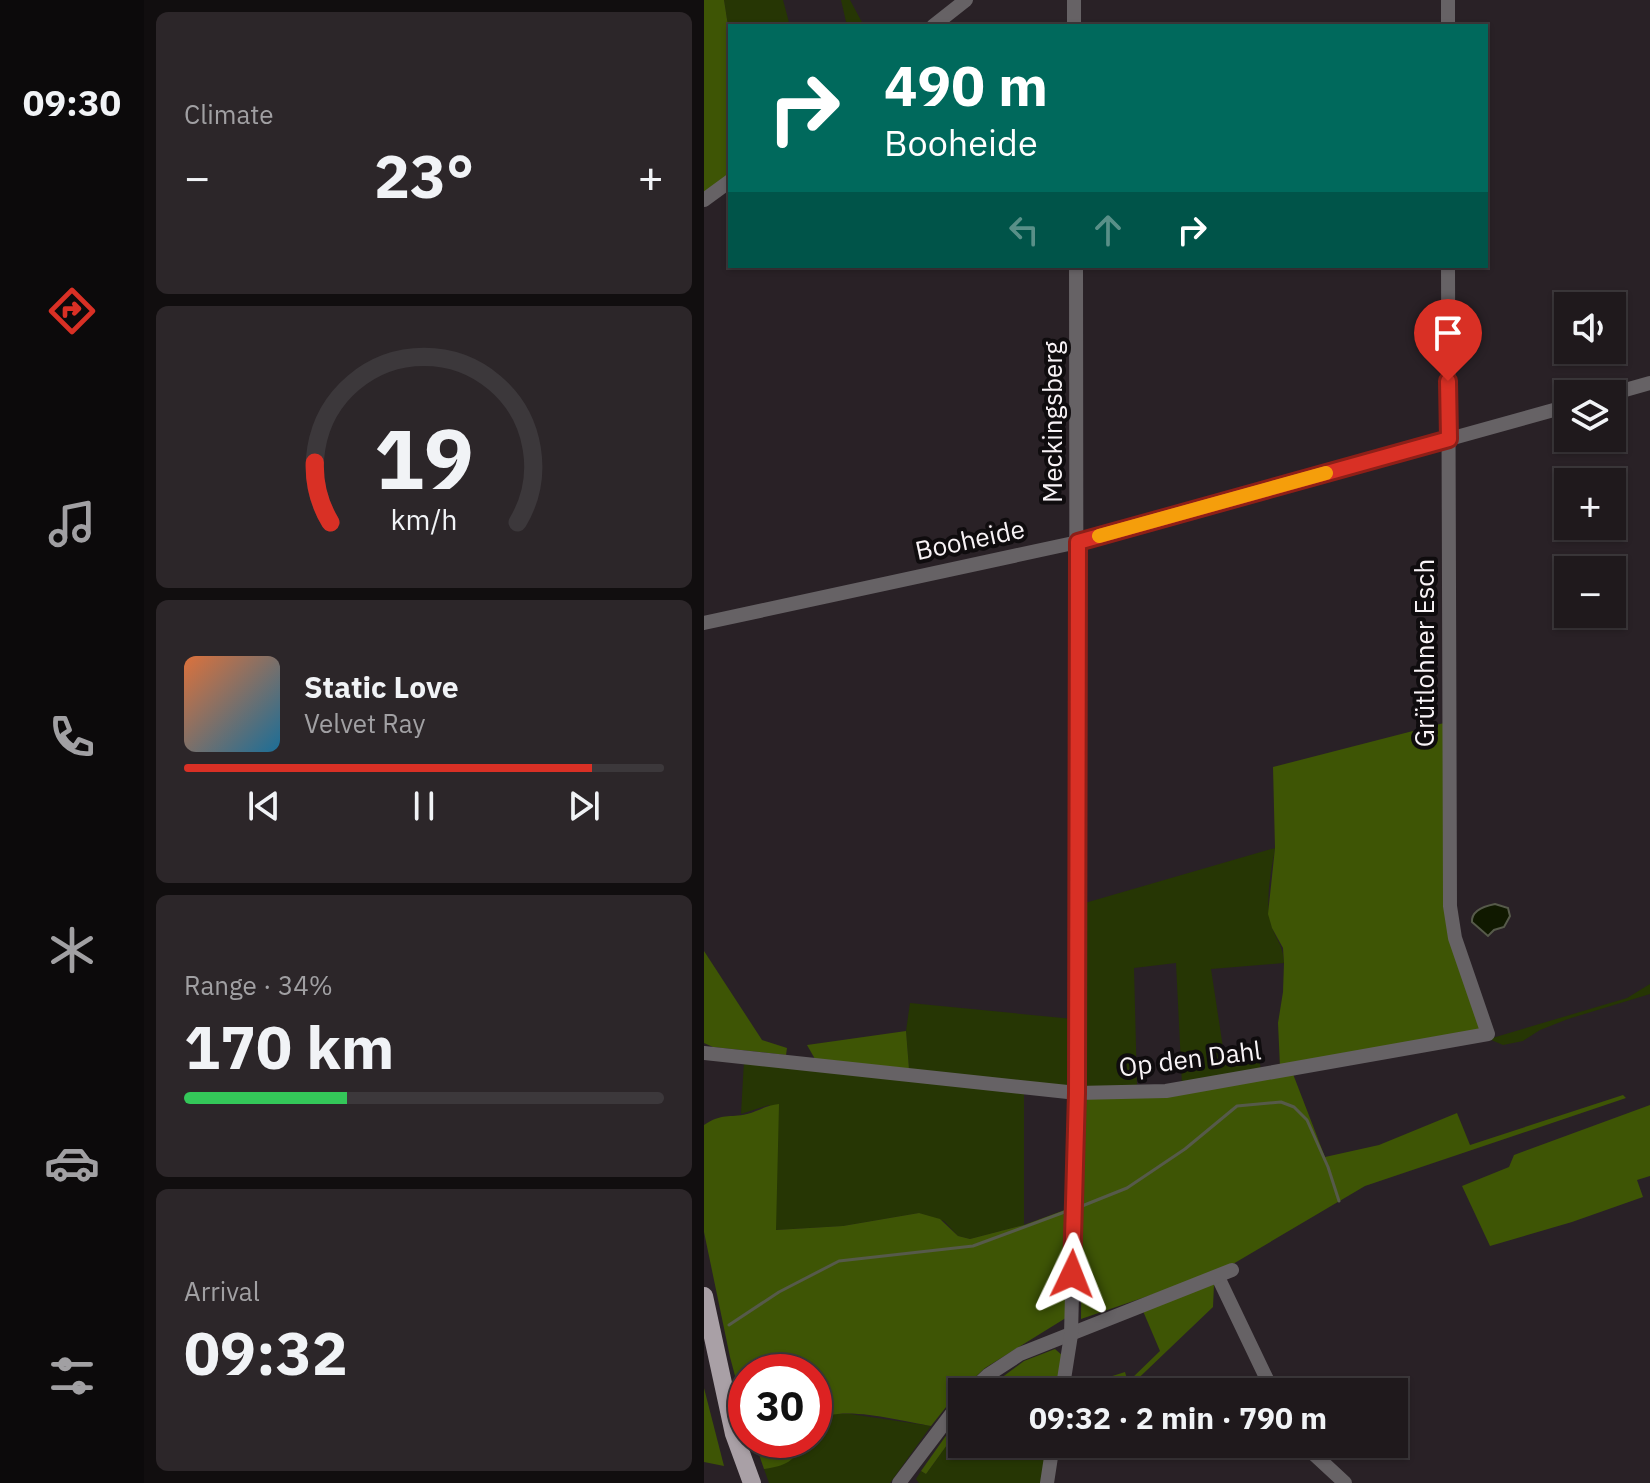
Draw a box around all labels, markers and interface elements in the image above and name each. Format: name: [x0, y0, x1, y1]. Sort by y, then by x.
text: 490 m: [884, 49, 1048, 121]
icon: right: [752, 56, 856, 160]
text: 09:30: [23, 79, 121, 126]
text: Climate: [184, 97, 274, 131]
text: Booheide: [884, 119, 1038, 166]
text: 23°: [374, 136, 474, 215]
text: −: [184, 148, 210, 205]
text: +: [638, 148, 664, 205]
icon: left: [1002, 208, 1046, 252]
icon: ahead: [1086, 208, 1130, 252]
icon: right: [1170, 208, 1214, 252]
icon: directions: [44, 283, 100, 339]
map controls: [1554, 292, 1626, 628]
button: sound: [1554, 292, 1626, 364]
pin: [1414, 299, 1482, 381]
icon: arrive: [1426, 311, 1470, 355]
street label: Meckingsberg: [1035, 341, 1069, 503]
button: layers: [1554, 380, 1626, 452]
text: 19: [374, 404, 474, 512]
button: +: [1554, 468, 1626, 540]
icon: music: [44, 496, 100, 552]
text: km/h: [390, 501, 458, 538]
street label: Booheide: [912, 511, 1028, 567]
button: −: [1554, 556, 1626, 628]
street label: Grütlohner Esch: [1407, 559, 1441, 747]
text: Static Love: [304, 667, 459, 706]
text: Velvet Ray: [304, 706, 425, 740]
icon: phone: [44, 709, 100, 765]
icon: previous: [242, 784, 286, 828]
icon: pause: [402, 784, 446, 828]
icon: next: [562, 784, 606, 828]
icon: climate: [44, 922, 100, 978]
text: Range · 34%: [184, 968, 333, 1002]
text: 170 km: [184, 1007, 394, 1086]
street label: Op den Dahl: [1117, 1032, 1263, 1084]
icon: car: [44, 1135, 100, 1191]
position arrow: [1030, 1232, 1114, 1316]
text: Arrival: [184, 1274, 260, 1308]
text: 09:32: [184, 1313, 348, 1392]
icon: filters: [44, 1348, 100, 1404]
speed limit sign: 30: [728, 1354, 832, 1458]
text: 09:32 · 2 min · 790 m: [1029, 1398, 1327, 1437]

